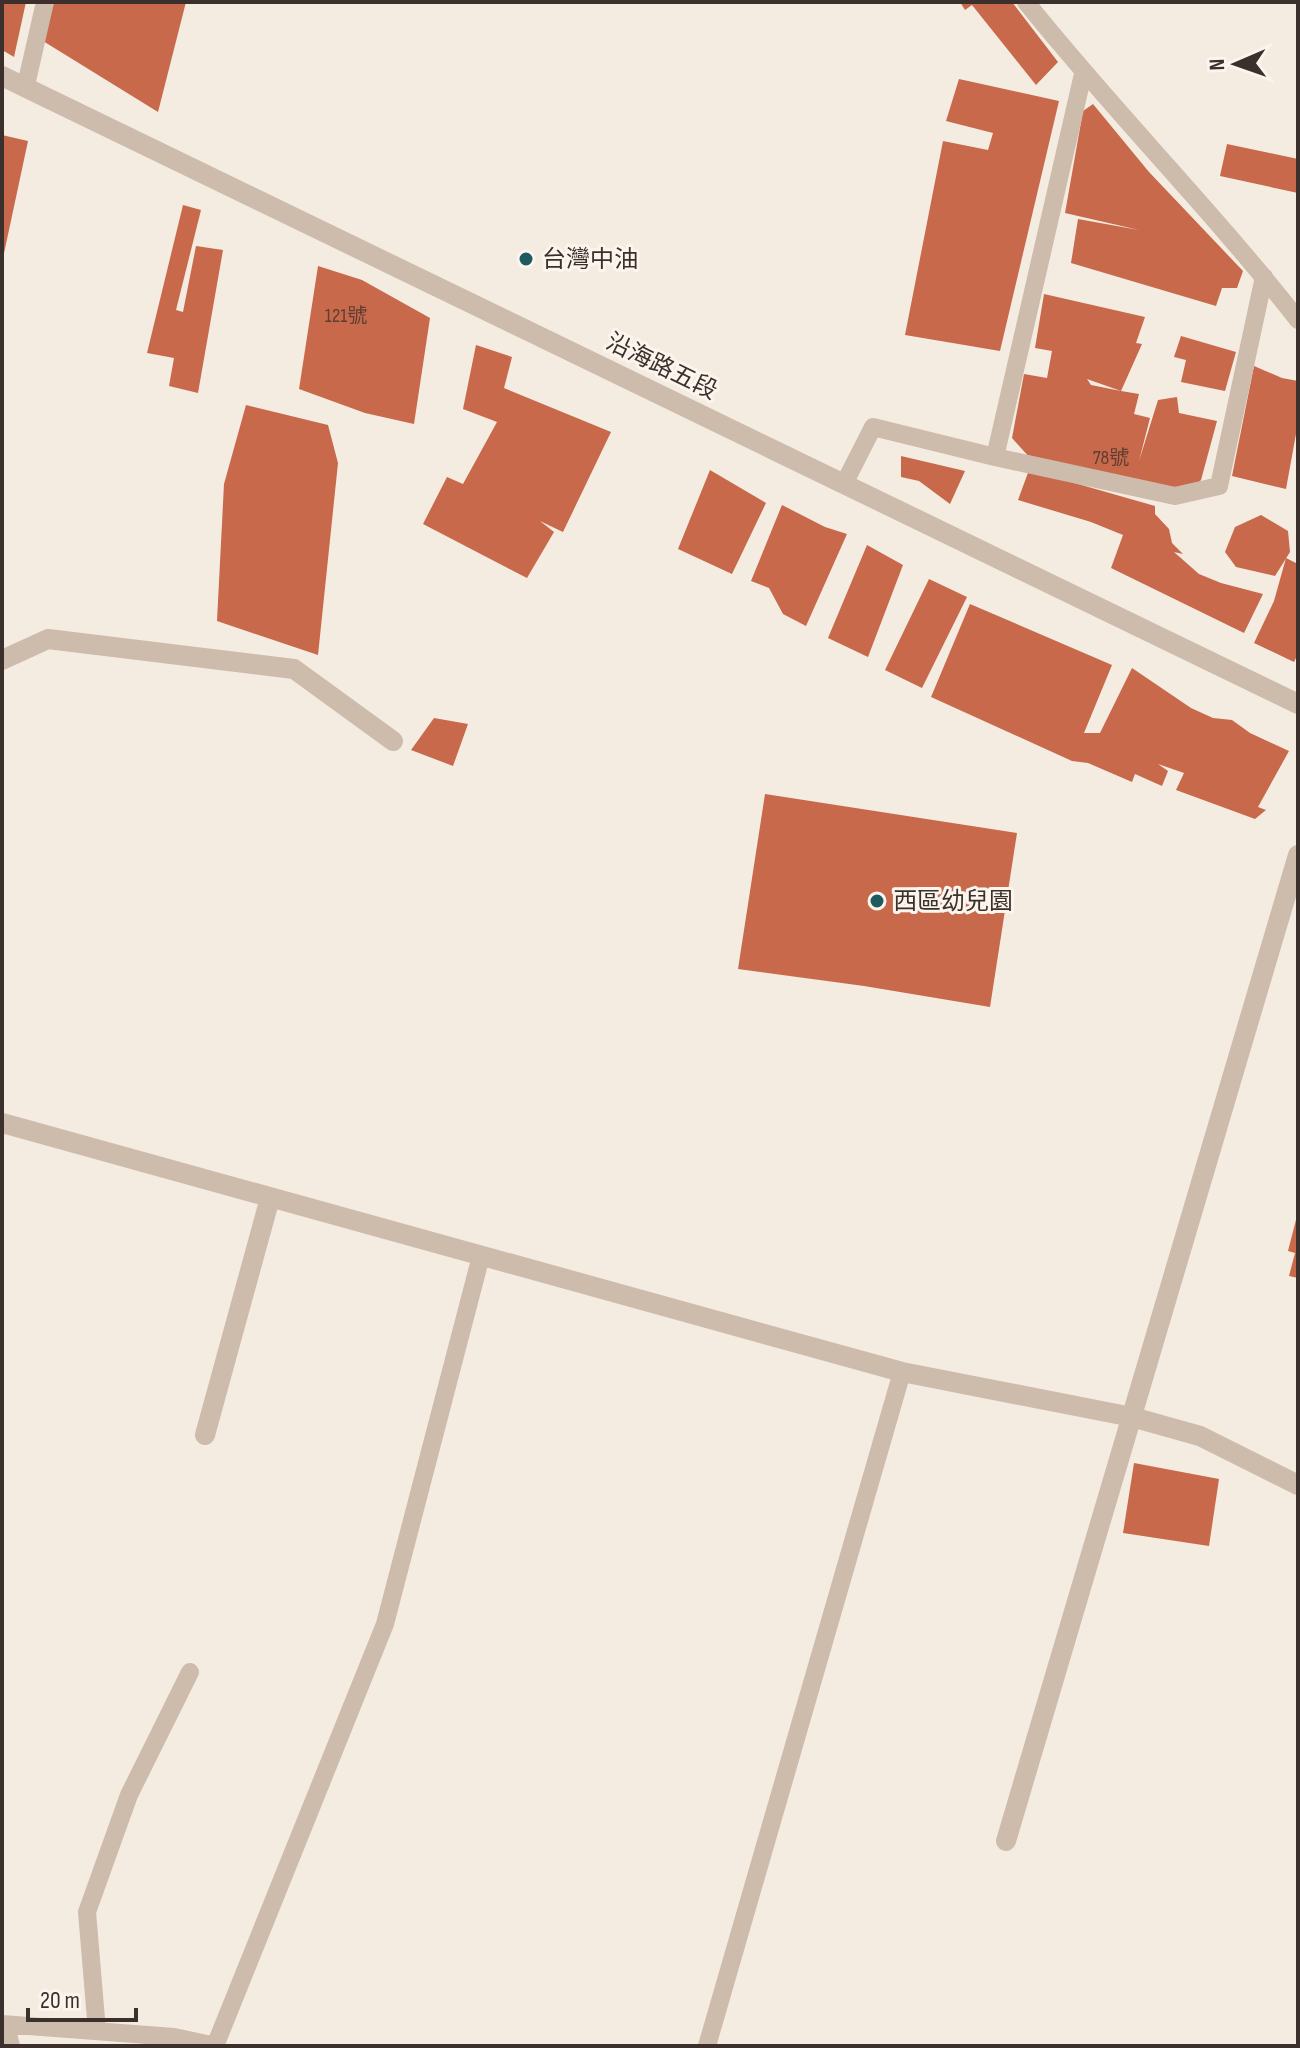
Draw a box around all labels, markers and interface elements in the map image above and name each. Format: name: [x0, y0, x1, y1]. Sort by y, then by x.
north arrow: [1196, 24, 1276, 104]
text: N: [1204, 58, 1231, 71]
place label: 台灣中油: [542, 245, 638, 274]
marker: 台灣中油: [517, 250, 535, 268]
house number: 121號: [325, 304, 367, 328]
street label: 沿海路五段: [601, 327, 722, 406]
house number: 78號: [1093, 446, 1129, 470]
place label: 西區幼兒園: [893, 887, 1013, 916]
marker: 西區幼兒園: [868, 892, 886, 910]
scale bar: [28, 1972, 136, 2022]
text: 20 m: [40, 1986, 80, 2015]

